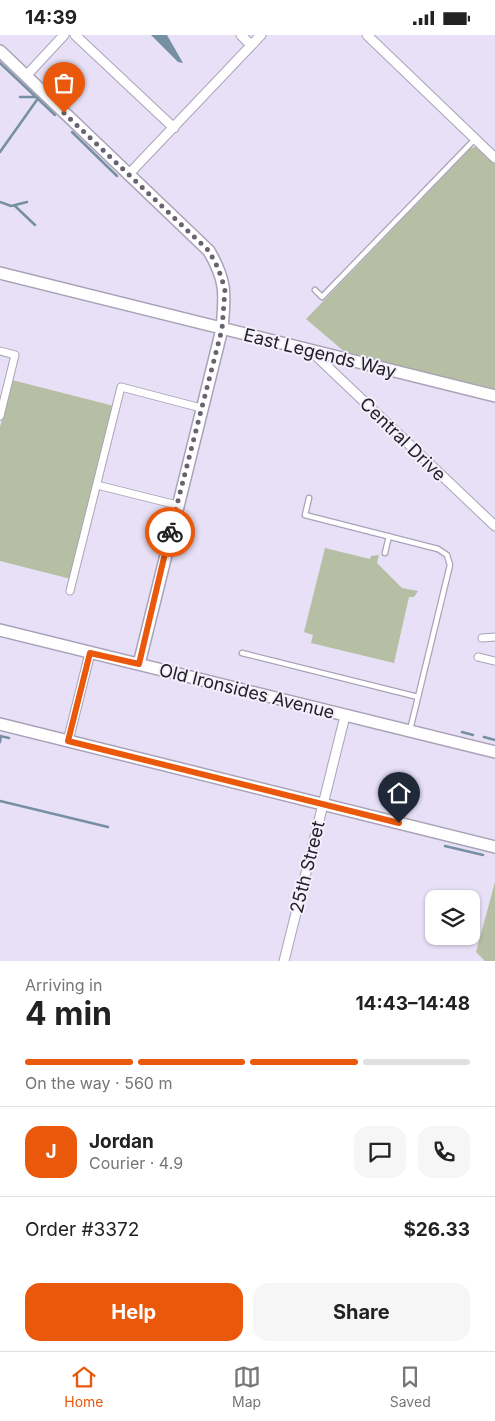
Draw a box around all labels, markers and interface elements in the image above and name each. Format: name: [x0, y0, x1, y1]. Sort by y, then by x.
text: 14:39: [25, 6, 77, 29]
pin: [43, 62, 85, 113]
icon: bag: [50, 69, 78, 97]
street label: East Legends Way: [241, 324, 399, 382]
street label: Central Drive: [356, 393, 450, 485]
courier: [145, 507, 195, 557]
icon: bike: [156, 518, 184, 546]
street label: Old Ironsides Avenue: [157, 659, 337, 723]
pin: [378, 772, 420, 823]
icon: home: [385, 779, 413, 807]
street label: 25th Street: [285, 819, 329, 915]
map controls: [425, 890, 480, 945]
button: layers: [425, 890, 480, 945]
text: Arriving in: [25, 975, 102, 995]
text: 14:43–14:48: [355, 992, 470, 1015]
text: 4 min: [25, 994, 112, 1033]
text: On the way · 560 m: [25, 1073, 172, 1093]
button: chat: [354, 1126, 406, 1178]
button: phone: [418, 1126, 470, 1178]
text: Jordan: [89, 1130, 154, 1153]
text: J: [45, 1140, 57, 1163]
text: Courier · 4.9: [89, 1153, 183, 1173]
text: Order #3372: [25, 1218, 139, 1241]
text: $26.33: [403, 1218, 470, 1241]
button: Help: [25, 1283, 243, 1341]
button: Share: [253, 1283, 470, 1341]
tab: Home: [64, 1363, 104, 1410]
tab: Map: [232, 1363, 261, 1410]
tab: Saved: [390, 1363, 431, 1410]

